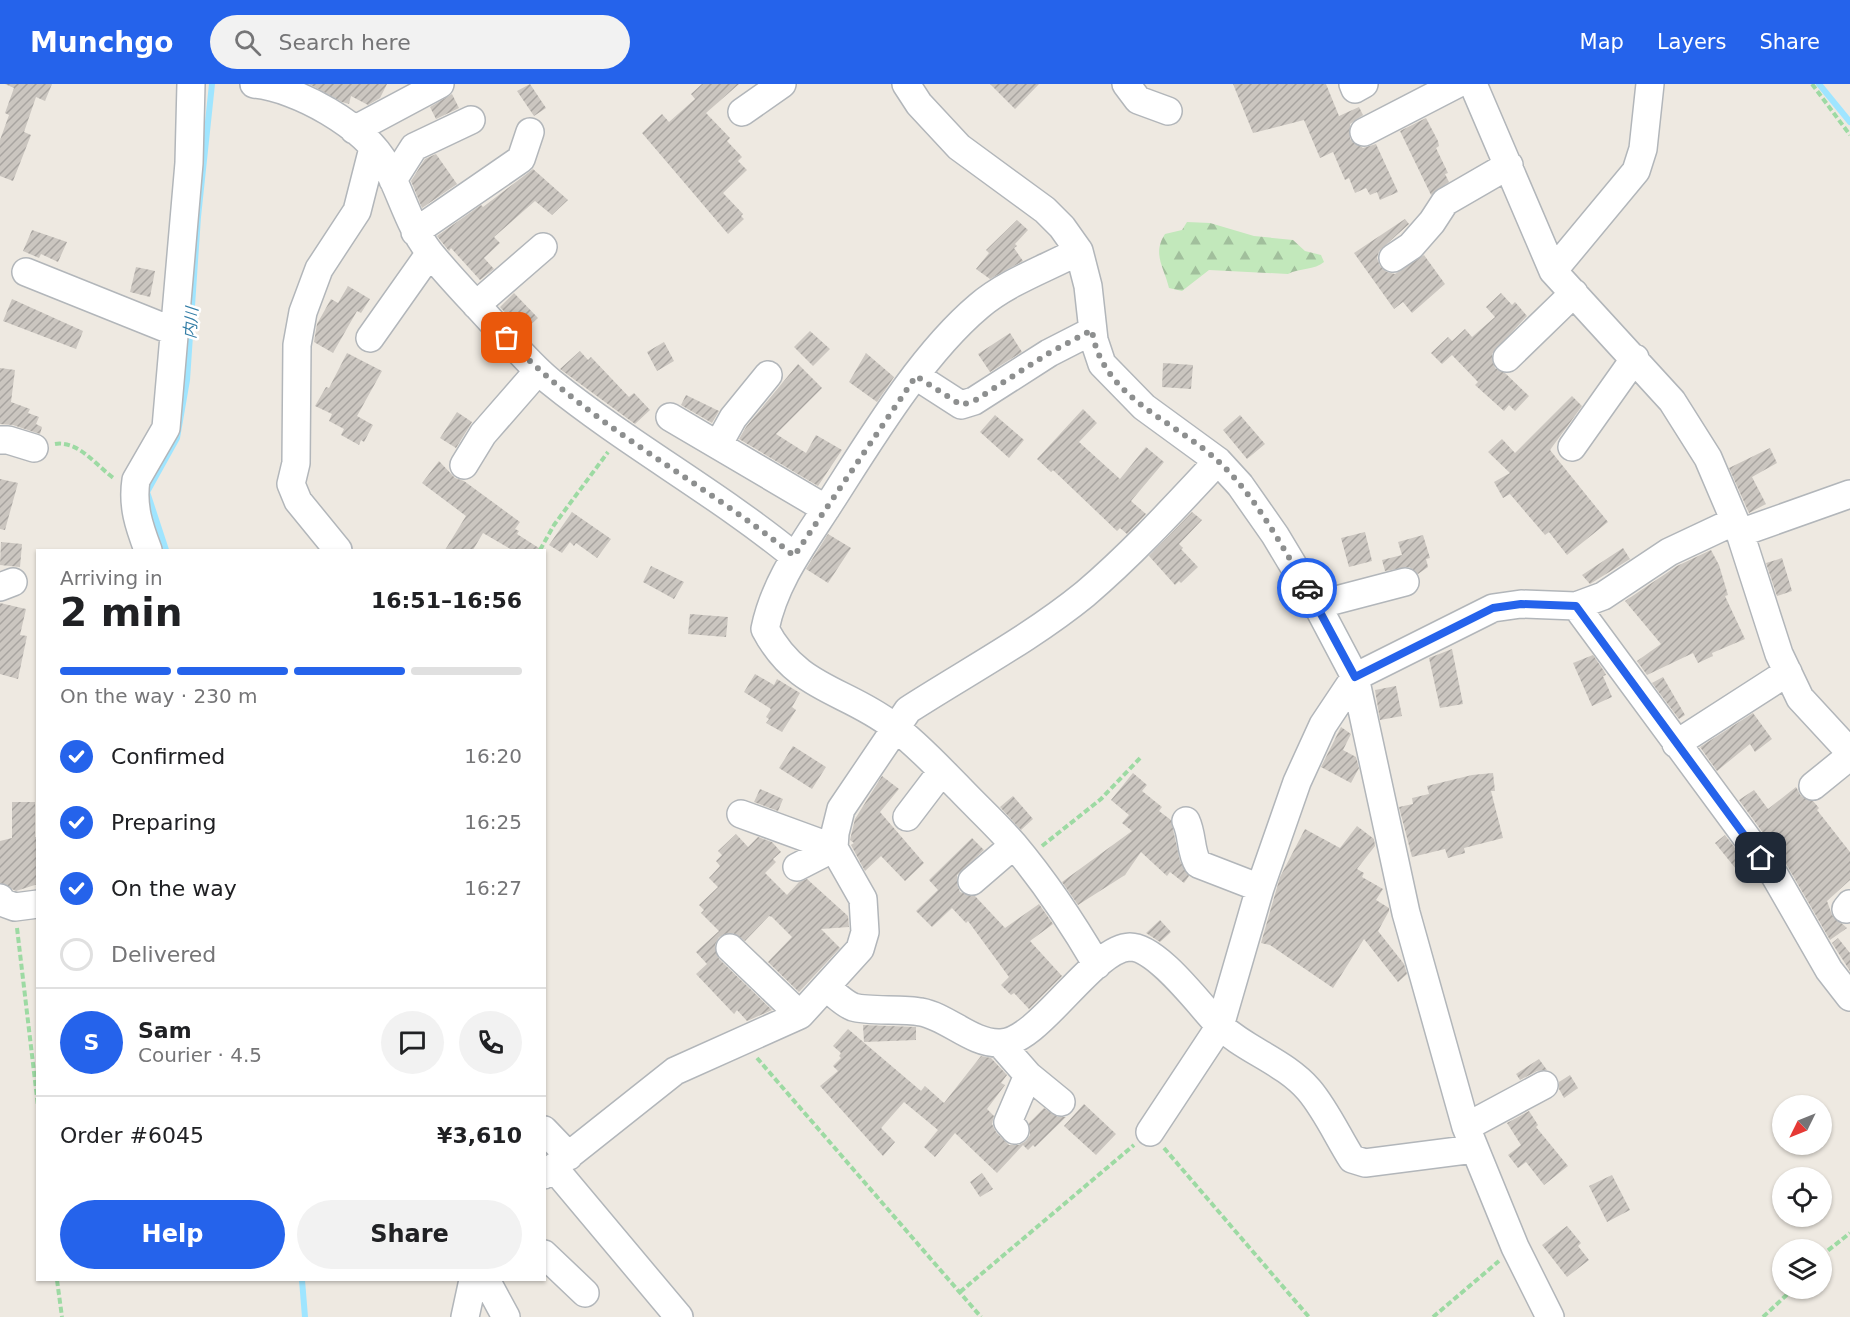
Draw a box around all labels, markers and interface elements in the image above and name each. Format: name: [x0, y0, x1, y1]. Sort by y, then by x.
search box: [210, 15, 630, 69]
text: Munchgo: [30, 26, 174, 59]
icon: search: [231, 26, 264, 59]
text: Search here: [279, 30, 411, 55]
text: Map: [1580, 30, 1624, 54]
text: Layers: [1657, 30, 1726, 54]
text: Share: [1759, 30, 1820, 54]
water label: 内川: [180, 304, 202, 340]
pin: [481, 312, 532, 363]
icon: bag: [490, 321, 523, 354]
courier: [1277, 558, 1337, 618]
text: Arriving in: [60, 566, 163, 590]
icon: car: [1291, 572, 1324, 605]
text: 16:51–16:56: [371, 588, 522, 613]
text: 2 min: [60, 590, 182, 635]
text: On the way · 230 m: [60, 684, 258, 708]
icon: check: [60, 740, 93, 773]
text: Confirmed: [111, 744, 225, 769]
text: 16:20: [464, 744, 522, 768]
icon: check: [60, 806, 93, 839]
text: Preparing: [111, 810, 217, 835]
text: 16:25: [464, 810, 522, 834]
pin: [1735, 832, 1786, 883]
icon: home: [1744, 841, 1777, 874]
icon: check: [60, 872, 93, 905]
text: On the way: [111, 876, 237, 901]
text: 16:27: [464, 876, 522, 900]
text: Delivered: [111, 942, 216, 967]
button: chat: [381, 1011, 444, 1074]
button: phone: [459, 1011, 522, 1074]
text: Sam: [138, 1018, 192, 1043]
text: S: [84, 1030, 99, 1055]
text: Courier · 4.5: [138, 1043, 262, 1067]
north arrow: [1772, 1095, 1832, 1155]
map controls: [1772, 1095, 1832, 1299]
text: Order #6045: [60, 1123, 204, 1148]
text: ¥3,610: [437, 1123, 522, 1148]
button: locate: [1772, 1167, 1832, 1227]
button: Help: [60, 1200, 285, 1269]
button: Share: [297, 1200, 522, 1269]
button: layers: [1772, 1239, 1832, 1299]

